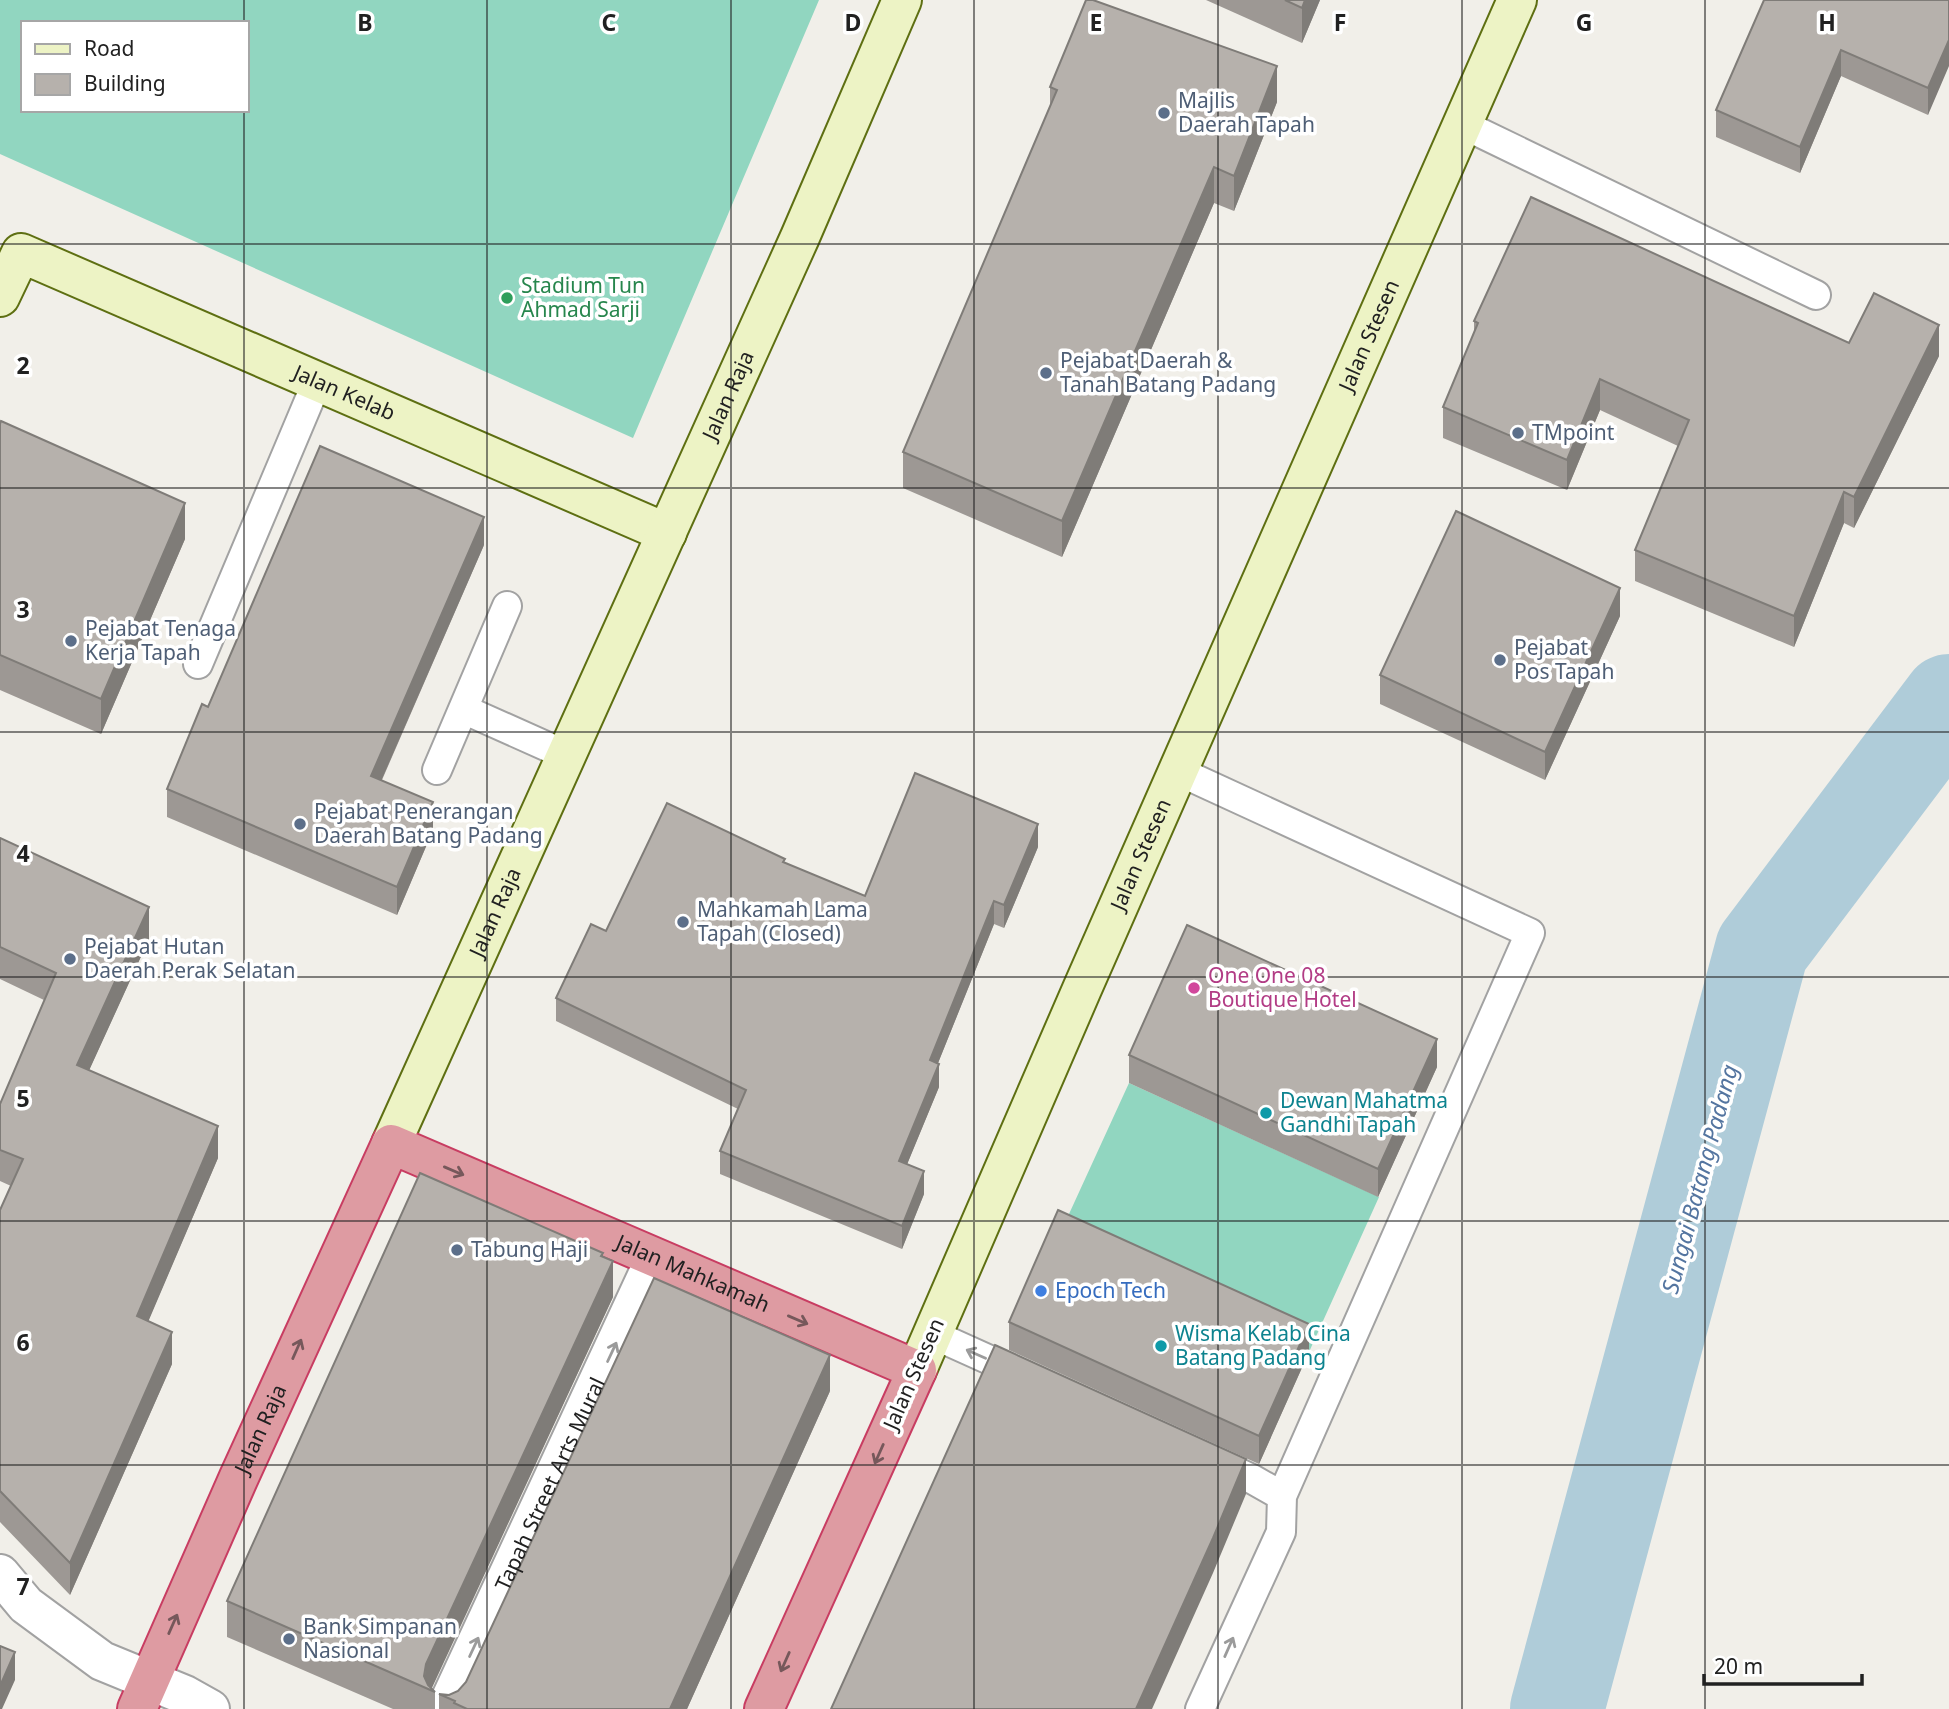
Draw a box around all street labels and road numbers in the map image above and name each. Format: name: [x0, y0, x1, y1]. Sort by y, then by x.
street label: Jalan Stesen: [1331, 275, 1405, 397]
street label: Jalan Raja: [694, 346, 760, 446]
street label: Jalan Kelab: [288, 357, 400, 427]
street label: Jalan Stesen: [1103, 794, 1177, 916]
street label: Jalan Raja: [461, 863, 527, 963]
street label: Jalan Mahkamah: [610, 1227, 774, 1318]
street label: Jalan Stesen: [875, 1314, 950, 1435]
street label: Tapah Street Arts Mural: [488, 1373, 611, 1595]
street label: Jalan Raja: [227, 1380, 292, 1480]

